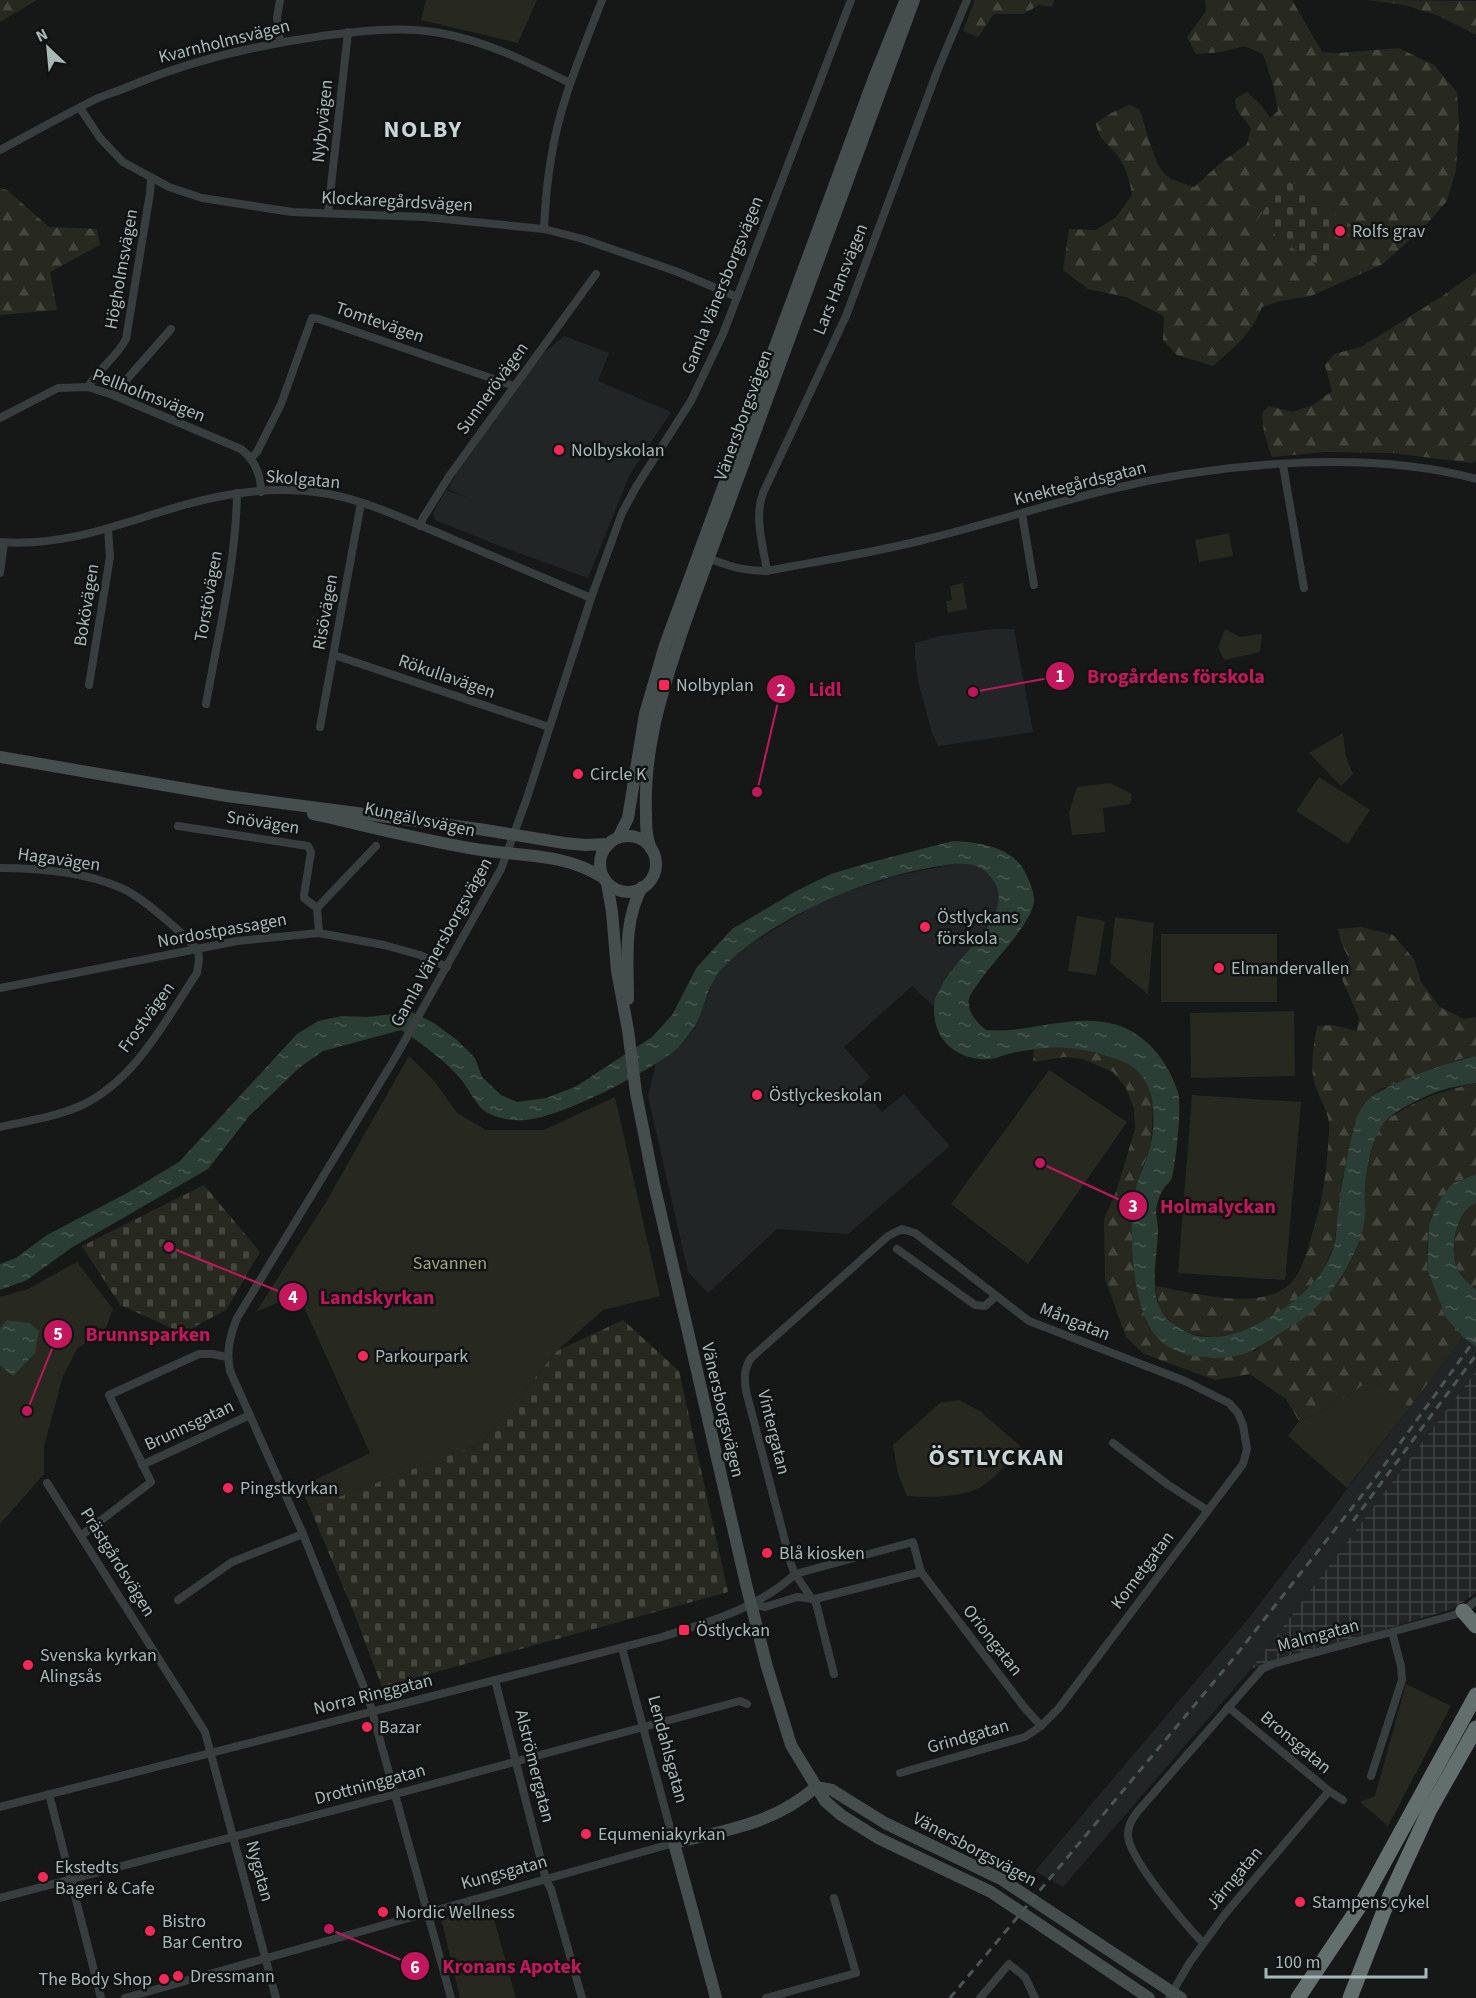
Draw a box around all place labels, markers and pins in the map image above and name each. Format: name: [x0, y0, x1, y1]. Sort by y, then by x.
place label: Rolfs grav: [1352, 219, 1426, 244]
marker: Rolfs grav: [1333, 224, 1347, 238]
place label: Nolbyskolan: [571, 438, 665, 463]
marker: Nolbyskolan: [552, 443, 566, 457]
callout: Brogårdens förskola: [1045, 657, 1277, 695]
callout: Lidl: [766, 670, 853, 708]
place label: Nolbyplan: [676, 673, 754, 698]
marker: Nolbyplan: [657, 678, 671, 692]
place label: Circle K: [590, 762, 647, 787]
marker: Circle K: [571, 767, 585, 781]
place label: Östlyckans förskola: [937, 905, 1019, 951]
marker: Östlyckans förskola: [918, 920, 932, 934]
place label: Elmandervallen: [1231, 956, 1350, 981]
marker: Elmandervallen: [1212, 961, 1226, 975]
place label: Östlyckeskolan: [769, 1083, 882, 1108]
marker: Östlyckeskolan: [750, 1088, 764, 1102]
callout: Holmalyckan: [1118, 1187, 1288, 1225]
callout: Landskyrkan: [278, 1278, 447, 1316]
callout: Brunnsparken: [43, 1315, 222, 1353]
place label: Parkourpark: [375, 1344, 468, 1369]
marker: Parkourpark: [356, 1349, 370, 1363]
place label: Pingstkyrkan: [240, 1476, 338, 1501]
marker: Pingstkyrkan: [221, 1481, 235, 1495]
place label: Blå kiosken: [779, 1541, 865, 1566]
marker: Blå kiosken: [760, 1546, 774, 1560]
place label: Östlyckan: [696, 1618, 770, 1643]
marker: Östlyckan: [677, 1623, 691, 1637]
place label: Svenska kyrkan Alingsås: [40, 1643, 157, 1689]
marker: Svenska kyrkan Alingsås: [21, 1658, 35, 1672]
place label: Bazar: [379, 1715, 422, 1740]
marker: Bazar: [360, 1720, 374, 1734]
place label: Equmeniakyrkan: [598, 1822, 726, 1847]
marker: Equmeniakyrkan: [579, 1827, 593, 1841]
place label: Ekstedts Bageri & Cafe: [55, 1855, 155, 1901]
marker: Ekstedts Bageri & Cafe: [36, 1870, 50, 1884]
place label: Stampens cykel: [1312, 1890, 1430, 1915]
marker: Stampens cykel: [1293, 1895, 1307, 1909]
place label: Nordic Wellness: [395, 1900, 515, 1925]
marker: Nordic Wellness: [376, 1905, 390, 1919]
place label: Bistro Bar Centro: [162, 1909, 242, 1955]
marker: Bistro Bar Centro: [143, 1924, 157, 1938]
callout: Kronans Apotek: [400, 1947, 594, 1985]
place label: Dressmann: [190, 1964, 275, 1989]
place label: The Body Shop: [39, 1967, 152, 1992]
marker: Dressmann: [171, 1969, 185, 1983]
marker: The Body Shop: [157, 1972, 171, 1986]

